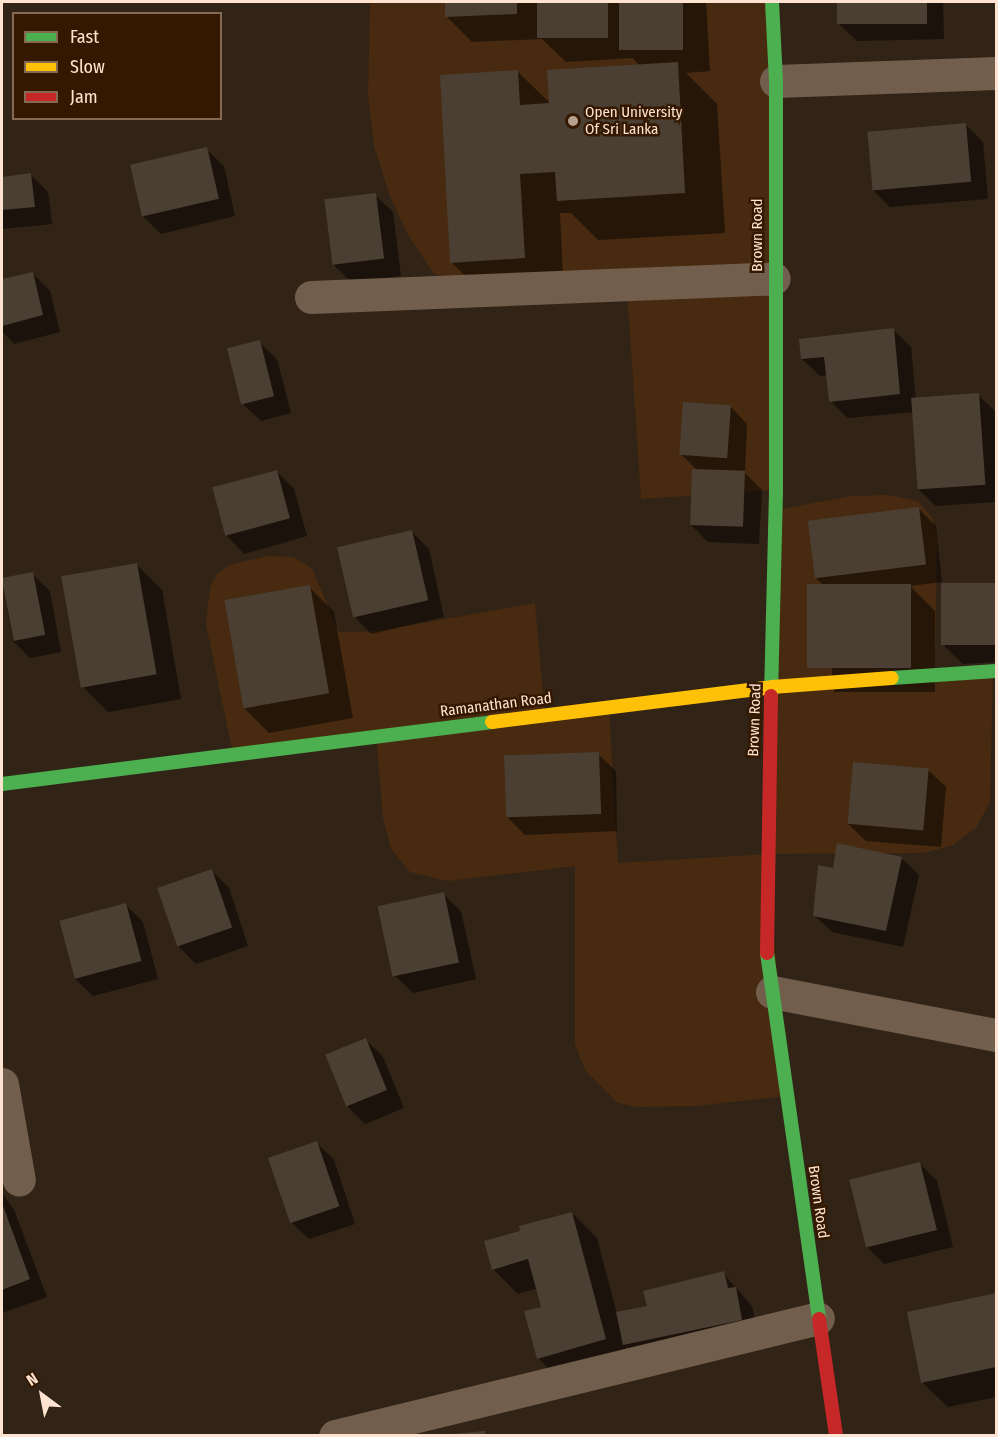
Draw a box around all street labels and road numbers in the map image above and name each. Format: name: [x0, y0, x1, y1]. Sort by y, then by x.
street label: Brown Road: [749, 198, 767, 272]
street label: Brown Road: [745, 683, 765, 757]
street label: Ramanathan Road: [439, 689, 553, 721]
street label: Brown Road: [804, 1164, 832, 1240]

